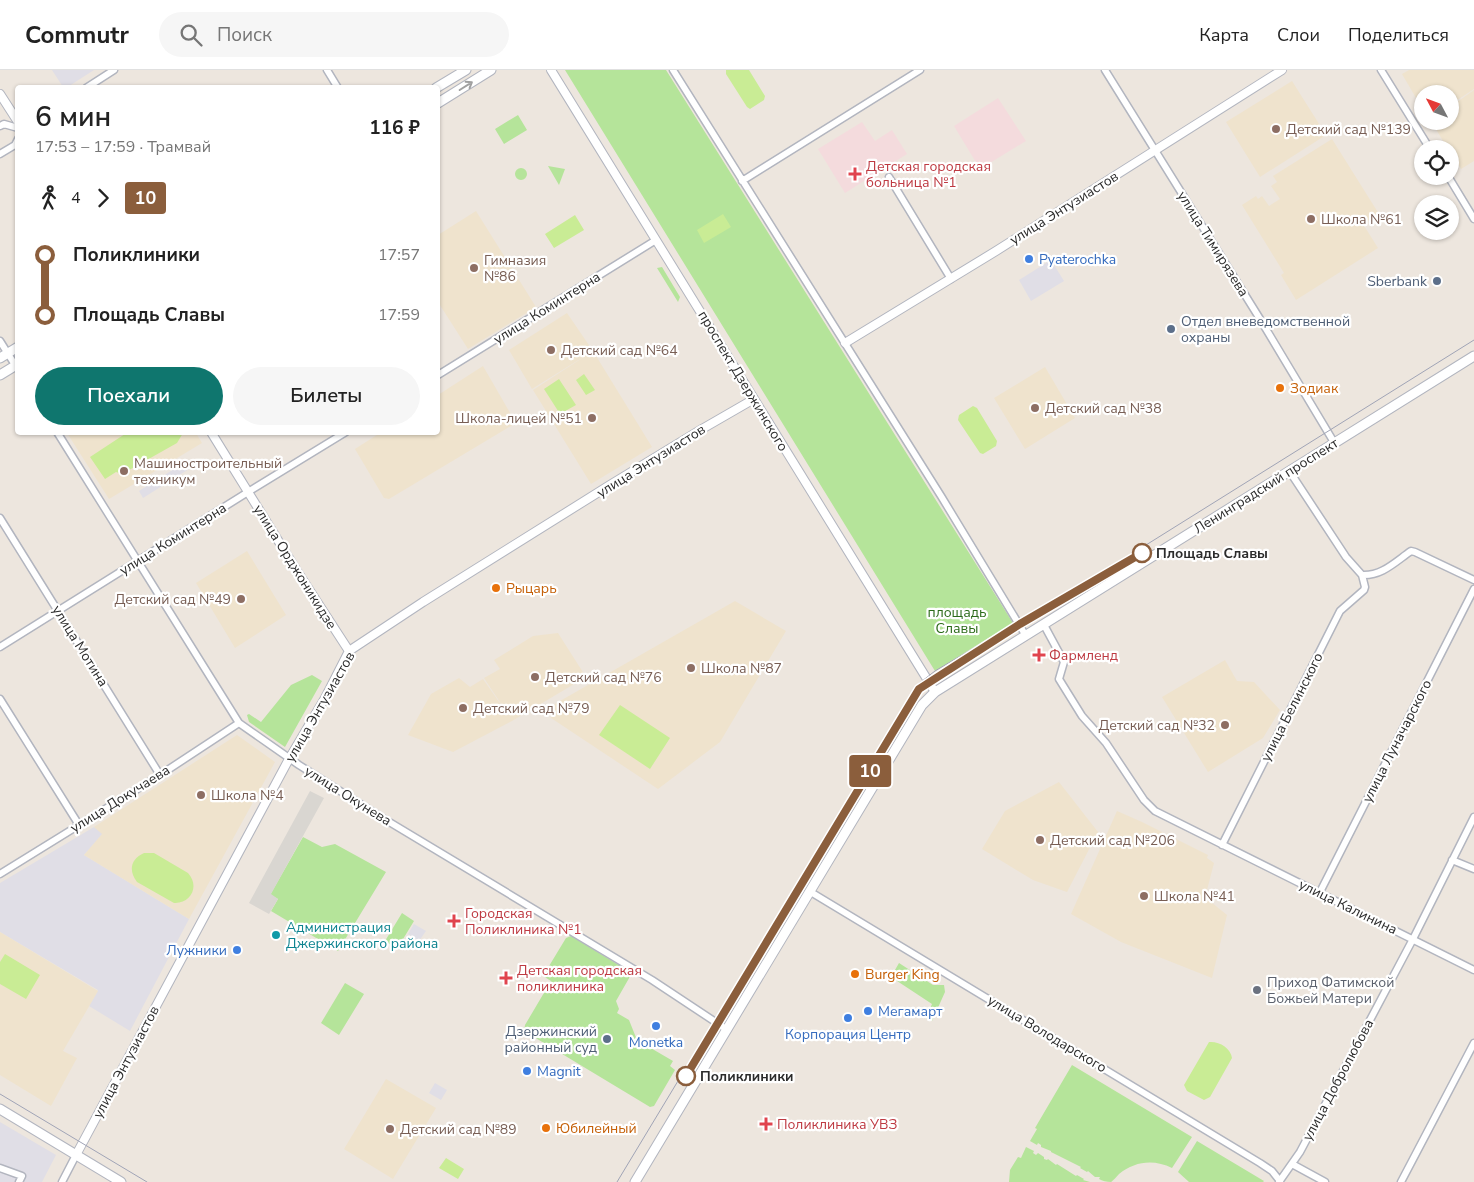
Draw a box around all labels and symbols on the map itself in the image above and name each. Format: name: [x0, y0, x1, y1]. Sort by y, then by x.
one-way arrow: [458, 80, 472, 90]
north arrow: [1414, 85, 1459, 130]
place label: Детский сад №139: [1286, 120, 1411, 139]
marker: Детский сад №139: [1270, 123, 1282, 135]
place label: Детская городская больница №1: [866, 157, 991, 192]
marker: Детская городская больница №1: [848, 167, 862, 181]
street label: улица Энтузиастов: [1006, 167, 1122, 249]
street label: улица Тимирязева: [1173, 188, 1253, 300]
place label: Школа №61: [1321, 210, 1402, 229]
marker: Школа №61: [1305, 213, 1317, 225]
place label: Pyaterochka: [1039, 250, 1116, 269]
place label: Гимназия №86: [484, 251, 546, 286]
marker: Pyaterochka: [1023, 253, 1035, 265]
marker: Гимназия №86: [468, 262, 480, 274]
street label: улица Коминтерна: [490, 267, 604, 349]
place label: Sberbank: [1367, 272, 1428, 291]
marker: Sberbank: [1431, 275, 1443, 287]
street label: проспект Дзержинского: [693, 307, 793, 455]
place label: Отдел вневедомственной охраны: [1181, 312, 1350, 347]
marker: Отдел вневедомственной охраны: [1165, 323, 1177, 335]
place label: Детский сад №64: [561, 341, 678, 360]
marker: Детский сад №64: [545, 344, 557, 356]
place label: Зодиак: [1290, 379, 1339, 398]
marker: Зодиак: [1274, 382, 1286, 394]
place label: Детский сад №38: [1045, 399, 1162, 418]
marker: Детский сад №38: [1029, 402, 1041, 414]
place label: Школа-лицей №51: [455, 409, 582, 428]
marker: Школа-лицей №51: [586, 412, 598, 424]
street label: улица Энтузиастов: [593, 420, 709, 502]
street label: Ленинградский проспект: [1190, 433, 1343, 538]
place label: Машиностроительный техникум: [134, 454, 282, 489]
marker: Машиностроительный техникум: [118, 465, 130, 477]
street label: улица Коминтерна: [116, 498, 230, 580]
street label: улица Орджоникидзе: [249, 501, 341, 633]
marker: Площадь Славы: [1132, 543, 1152, 563]
place label: Площадь Славы: [1156, 544, 1268, 563]
place label: Рыцарь: [506, 579, 557, 598]
marker: Рыцарь: [490, 582, 502, 594]
place label: Детский сад №49: [114, 590, 231, 609]
marker: Детский сад №49: [235, 593, 247, 605]
street label: улица Мотина: [47, 602, 113, 690]
park label: площадь Славы: [927, 603, 987, 638]
place label: Фармленд: [1049, 646, 1118, 665]
street label: улица Энтузиастов: [281, 648, 360, 766]
marker: Фармленд: [1033, 649, 1045, 661]
street label: улица Белинского: [1256, 649, 1328, 765]
place label: Школа №87: [701, 659, 782, 678]
marker: Школа №87: [685, 662, 697, 674]
place label: Детский сад №76: [545, 668, 662, 687]
marker: Детский сад №76: [529, 671, 541, 683]
street label: улица Луначарского: [1358, 676, 1436, 806]
place label: Детский сад №79: [473, 699, 590, 718]
marker: Детский сад №79: [457, 702, 469, 714]
place label: Детский сад №32: [1098, 716, 1215, 735]
marker: Детский сад №32: [1219, 719, 1231, 731]
line badge: 10: [848, 755, 892, 787]
street label: улица Докучаева: [67, 761, 173, 837]
street label: улица Окунева: [301, 762, 395, 830]
place label: Школа №4: [211, 786, 284, 805]
marker: Школа №4: [195, 789, 207, 801]
place label: Детский сад №206: [1050, 831, 1175, 850]
marker: Детский сад №206: [1034, 834, 1046, 846]
street label: улица Калинина: [1296, 875, 1400, 939]
place label: Школа №41: [1154, 887, 1235, 906]
marker: Школа №41: [1138, 890, 1150, 902]
place label: Городская Поликлиника №1: [465, 904, 582, 939]
marker: Городская Поликлиника №1: [447, 914, 461, 928]
place label: Администрация Джержинского района: [286, 918, 438, 953]
marker: Администрация Джержинского района: [270, 929, 282, 941]
place label: Лужники: [166, 941, 227, 960]
marker: Лужники: [231, 944, 243, 956]
place label: Детская городская поликлиника: [517, 961, 642, 996]
place label: Burger King: [865, 965, 940, 984]
marker: Burger King: [849, 968, 861, 980]
marker: Детская городская поликлиника: [499, 971, 513, 985]
place label: Приход Фатимской Божьей Матери: [1267, 973, 1394, 1008]
marker: Приход Фатимской Божьей Матери: [1251, 984, 1263, 996]
street label: улица Володарского: [984, 991, 1110, 1077]
street label: улица Энтузиастов: [88, 1002, 164, 1122]
place label: Мегамарт: [878, 1002, 943, 1021]
marker: Мегамарт: [862, 1005, 874, 1017]
marker: Корпорация Центр: [842, 1012, 854, 1024]
street label: улица Добролюбова: [1298, 1016, 1378, 1144]
marker: Monetka: [650, 1020, 662, 1032]
place label: Дзержинский районный суд: [505, 1022, 597, 1057]
place label: Корпорация Центр: [785, 1025, 911, 1044]
marker: Дзержинский районный суд: [601, 1033, 613, 1045]
place label: Monetka: [629, 1033, 683, 1052]
place label: Magnit: [537, 1062, 581, 1081]
marker: Magnit: [521, 1065, 533, 1077]
marker: Поликлиники: [676, 1066, 696, 1086]
place label: Поликлиники: [700, 1067, 794, 1086]
place label: Поликлиника УВЗ: [777, 1115, 898, 1134]
marker: Поликлиника УВЗ: [759, 1117, 773, 1131]
place label: Юбилейный: [556, 1119, 637, 1138]
place label: Детский сад №89: [400, 1120, 517, 1139]
marker: Юбилейный: [540, 1122, 552, 1134]
marker: Детский сад №89: [384, 1123, 396, 1135]

